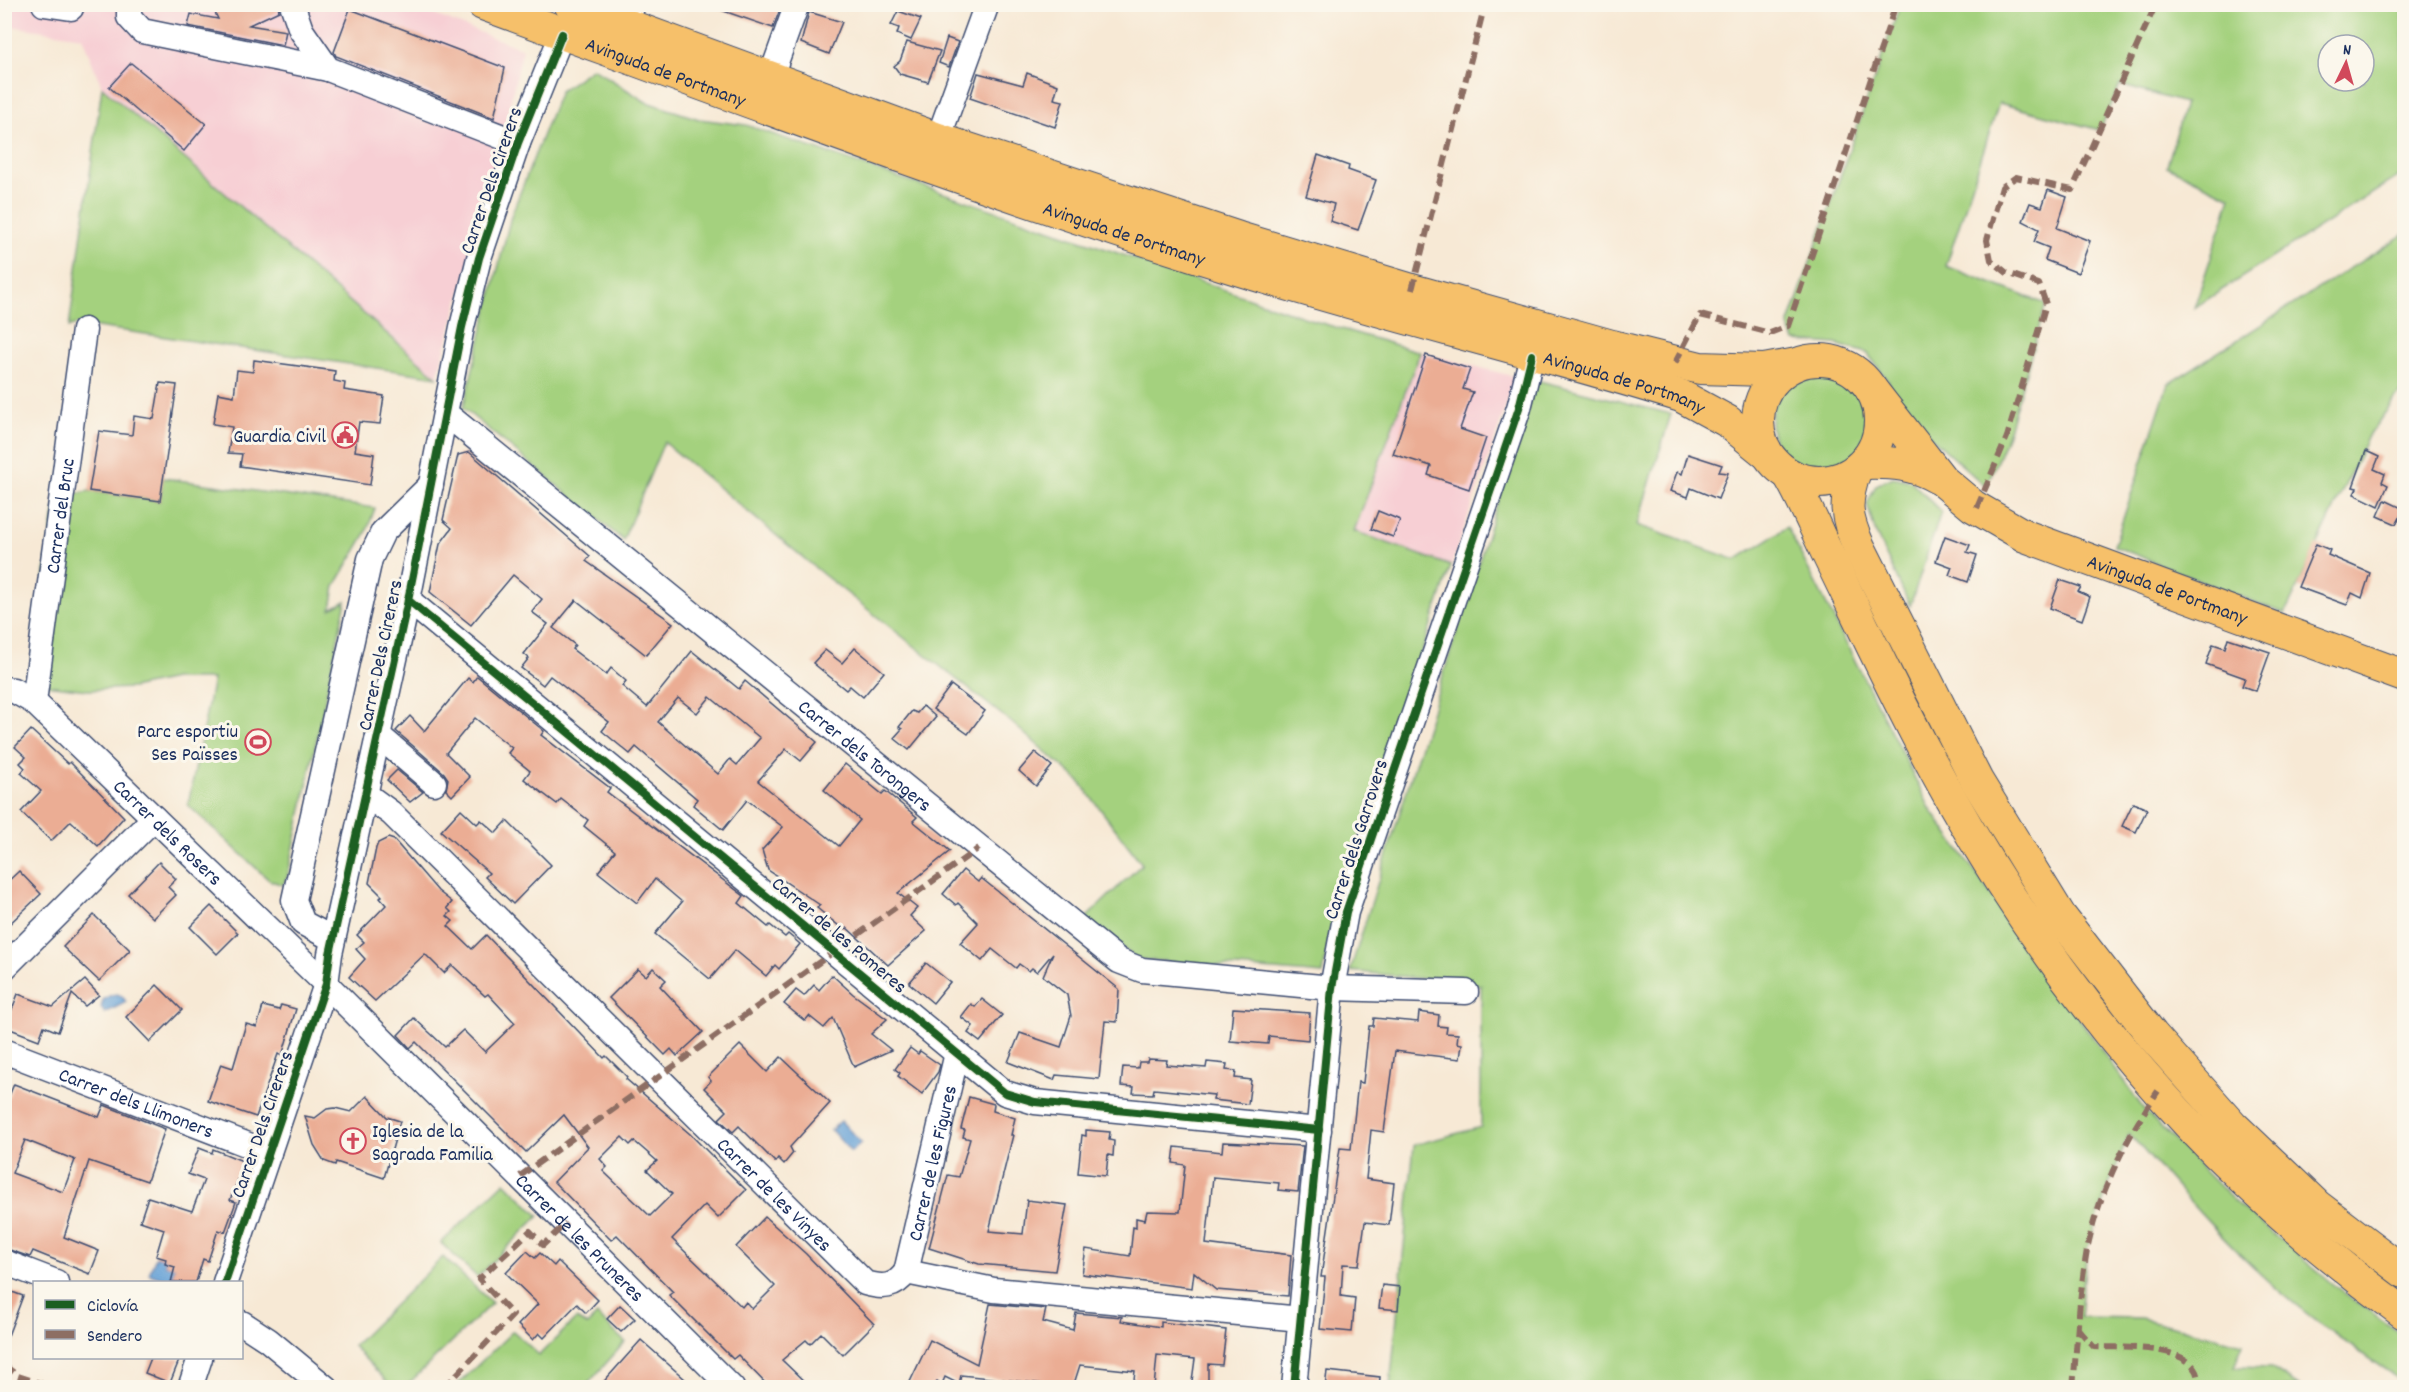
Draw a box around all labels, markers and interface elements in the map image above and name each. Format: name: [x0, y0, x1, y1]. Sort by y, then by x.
street label: Avinguda de Portmany: [581, 32, 750, 117]
north arrow: [2316, 33, 2376, 93]
text: N: [2342, 39, 2352, 62]
street label: Carrer Dels Cirerers: [455, 104, 531, 258]
street label: Avinguda de Portmany: [1039, 196, 1209, 275]
street label: Avinguda de Portmany: [1540, 345, 1710, 424]
public building icon: Guardia Civil: [330, 420, 360, 450]
place label: Guardia Civil: [233, 424, 326, 452]
street label: Carrer del Bruc: [40, 457, 84, 575]
street label: Avinguda de Portmany: [2082, 549, 2252, 634]
street label: Carrer Dels Cirerers: [352, 578, 412, 734]
street label: Carrer dels Torongers: [791, 694, 937, 820]
place label: Parc esportiu Ses Païsses: [137, 719, 238, 770]
sports icon: Parc esportiu Ses Païsses: [243, 727, 273, 757]
street label: Carrer dels Garrovers: [1319, 756, 1397, 924]
street label: Carrer dels Rosers: [105, 774, 227, 894]
street label: Carrer de les Pomeres: [764, 871, 912, 1001]
street label: Carrer Dels Cirerers: [226, 1048, 302, 1202]
street label: Carrer dels Llimoners: [54, 1062, 217, 1147]
street label: Carrer de les Figures: [903, 1083, 966, 1244]
place label: Iglesia de la Sagrada Familia: [372, 1119, 493, 1170]
church icon: Iglesia de la Sagrada Familia: [338, 1126, 368, 1156]
street label: Carrer de les Vinyes: [709, 1132, 837, 1259]
street label: Carrer de les Pruneres: [507, 1169, 649, 1310]
legend: [33, 1281, 243, 1359]
text: Ciclovía: [87, 1295, 139, 1320]
text: Sendero: [87, 1325, 142, 1350]

